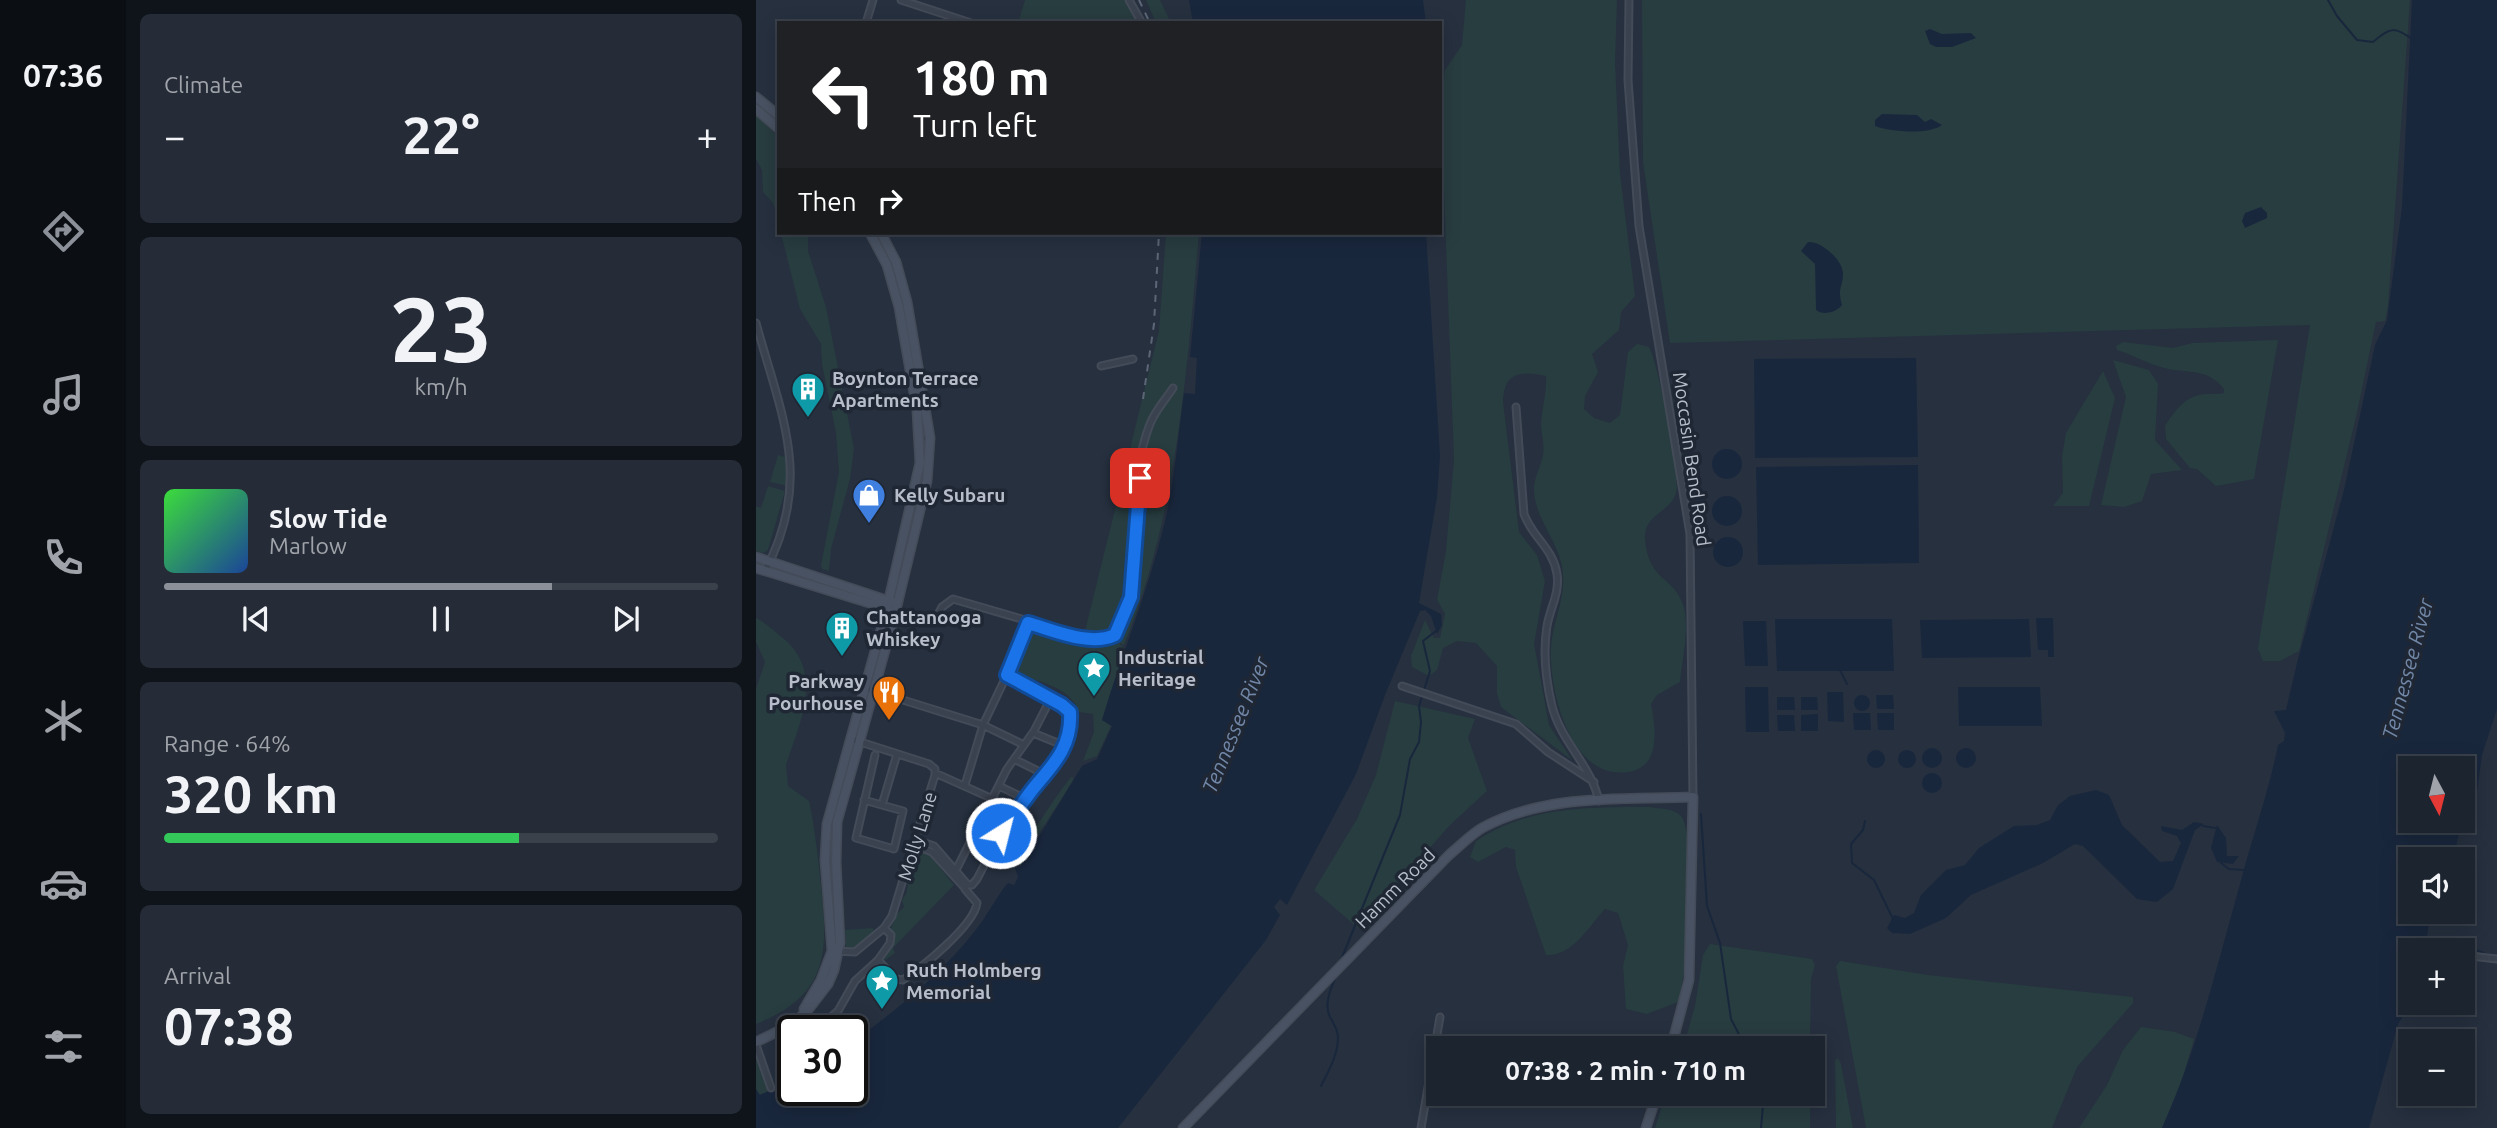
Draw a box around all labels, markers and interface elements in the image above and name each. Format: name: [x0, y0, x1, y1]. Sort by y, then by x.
icon: left: [798, 49, 889, 140]
text: 180 m: [913, 49, 1050, 104]
text: 07:36: [23, 57, 103, 93]
text: Climate: [164, 72, 243, 97]
text: 22°: [402, 106, 480, 164]
text: Turn left: [913, 107, 1037, 143]
text: −: [164, 115, 185, 157]
text: +: [697, 115, 718, 157]
icon: right: [871, 182, 909, 220]
text: Then: [798, 187, 857, 216]
icon: directions: [39, 207, 88, 256]
text: 23: [390, 277, 492, 379]
place label: Boynton Terrace Apartments: [832, 367, 979, 411]
icon: music: [39, 370, 88, 419]
building icon: Boynton Terrace Apartments: [789, 370, 827, 419]
street label: Moccasin Bend Road: [1669, 370, 1715, 548]
text: km/h: [414, 374, 468, 399]
pin: [1110, 448, 1170, 508]
icon: arrive: [1121, 459, 1159, 497]
shop icon: Kelly Subaru: [850, 476, 888, 525]
place label: Kelly Subaru: [894, 484, 1005, 506]
text: Slow Tide: [269, 504, 388, 533]
icon: phone: [39, 533, 88, 582]
text: Marlow: [269, 533, 347, 558]
water label: Tennessee River: [2377, 595, 2438, 742]
icon: previous: [237, 600, 275, 638]
icon: pause: [422, 600, 460, 638]
icon: next: [607, 600, 645, 638]
place label: Chattanooga Whiskey: [866, 606, 981, 650]
building icon: Chattanooga Whiskey: [823, 609, 861, 658]
place label: Industrial Heritage: [1118, 646, 1204, 690]
place icon: Industrial Heritage: [1075, 649, 1113, 698]
water label: Tennessee River: [1197, 652, 1274, 796]
place label: Parkway Pourhouse: [768, 670, 864, 714]
restaurant icon: Parkway Pourhouse: [870, 673, 908, 722]
icon: climate: [39, 696, 88, 745]
text: Range · 64%: [164, 731, 291, 756]
north arrow: [2398, 756, 2474, 833]
map controls: [2398, 756, 2475, 1106]
text: 320 km: [164, 765, 338, 823]
street label: Molly Lane: [893, 789, 941, 883]
position arrow: [964, 796, 1038, 870]
street label: Hamm Road: [1350, 843, 1440, 933]
button: sound: [2398, 847, 2475, 924]
icon: car: [39, 859, 88, 908]
button: +: [2398, 938, 2475, 1015]
place label: Ruth Holmberg Memorial: [906, 959, 1042, 1003]
place icon: Ruth Holmberg Memorial: [863, 962, 901, 1011]
text: Arrival: [164, 963, 231, 988]
text: 07:38: [164, 997, 294, 1055]
speed limit sign: 30: [777, 1015, 868, 1106]
icon: filters: [39, 1022, 88, 1071]
button: −: [2398, 1029, 2475, 1106]
text: 07:38 · 2 min · 710 m: [1505, 1056, 1746, 1085]

